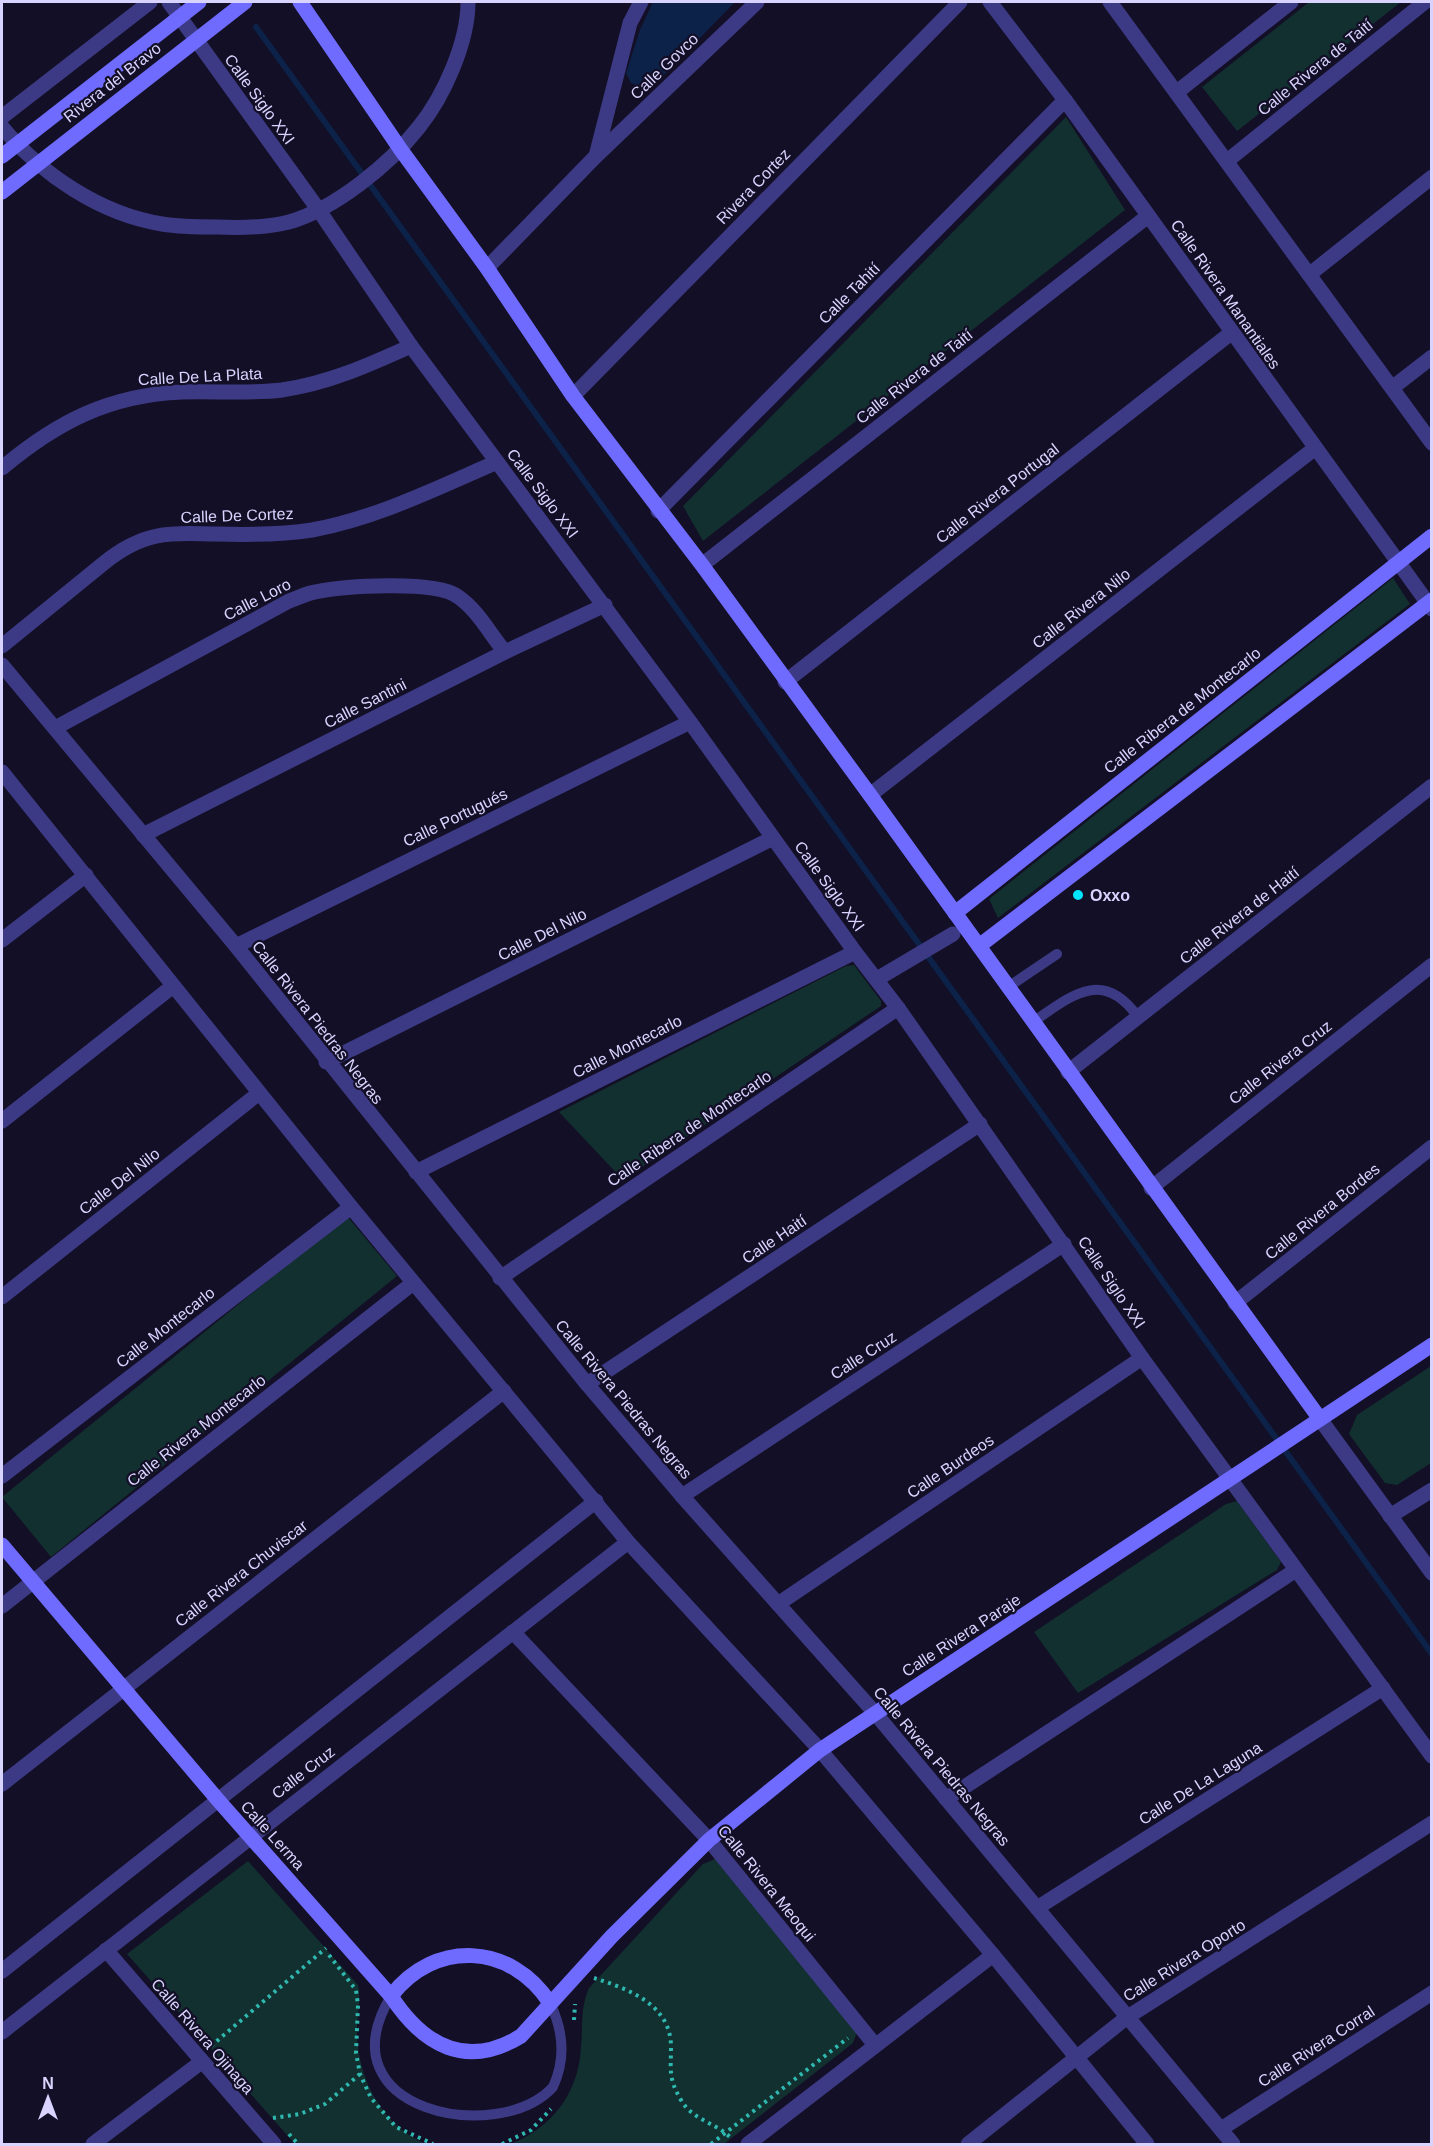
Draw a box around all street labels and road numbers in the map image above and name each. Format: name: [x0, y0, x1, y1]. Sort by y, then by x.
street label: Calle Rivera de Taití: [1254, 15, 1377, 119]
street label: Calle Govco: [627, 30, 702, 103]
street label: Rivera del Bravo: [60, 39, 164, 126]
street label: Calle Siglo XXI: [221, 51, 298, 147]
street label: Rivera Cortez: [713, 145, 793, 227]
street label: Calle Rivera Manantiales: [1168, 217, 1284, 372]
street label: Calle Tahití: [815, 259, 884, 327]
street label: Calle Rivera de Taití: [853, 325, 976, 427]
street label: Calle De La Plata: [137, 365, 263, 388]
street label: Calle Rivera Portugal: [933, 440, 1062, 547]
street label: Calle Siglo XXI: [504, 446, 582, 541]
street label: Calle De Cortez: [180, 505, 294, 526]
street label: Calle Rivera Nilo: [1029, 565, 1134, 652]
street label: Calle Loro: [221, 575, 294, 624]
street label: Calle Ribera de Montecarlo: [1101, 644, 1264, 777]
street label: Calle Santini: [321, 675, 409, 731]
street label: Calle Portugués: [400, 785, 510, 850]
street label: Calle Siglo XXI: [791, 838, 868, 934]
street label: Calle Rivera de Haití: [1176, 863, 1303, 967]
street label: Calle Del Nilo: [495, 905, 589, 964]
street label: Calle Rivera Piedras Negras: [249, 938, 386, 1107]
street label: Calle Montecarlo: [570, 1012, 685, 1081]
street label: Calle Rivera Cruz: [1226, 1017, 1335, 1108]
street label: Calle Ribera de Montecarlo: [604, 1067, 774, 1190]
street label: Calle Del Nilo: [76, 1145, 163, 1218]
street label: Calle Rivera Bordes: [1262, 1160, 1383, 1263]
street label: Calle Haití: [739, 1211, 810, 1267]
street label: Calle Siglo XXI: [1075, 1233, 1148, 1331]
street label: Calle Montecarlo: [113, 1284, 218, 1371]
street label: Calle Rivera Piedras Negras: [552, 1317, 695, 1482]
street label: Calle Cruz: [827, 1328, 899, 1383]
street label: Calle Rivera Montecarlo: [124, 1371, 269, 1490]
street label: Calle Burdeos: [904, 1431, 997, 1502]
street label: Calle Rivera Chuviscar: [172, 1516, 311, 1630]
street label: Calle Rivera Paraje: [899, 1591, 1024, 1680]
street label: Calle Rivera Piedras Negras: [870, 1684, 1013, 1849]
street label: Calle De La Laguna: [1136, 1739, 1265, 1828]
street label: Calle Cruz: [269, 1743, 338, 1802]
street label: Calle Lerma: [237, 1798, 308, 1873]
street label: Calle Rivera Meoqui: [715, 1822, 819, 1945]
street label: Calle Rivera Oporto: [1120, 1916, 1248, 2005]
street label: Calle Rivera Ojinaga: [148, 1975, 257, 2097]
street label: Calle Rivera Corral: [1255, 2002, 1378, 2090]

